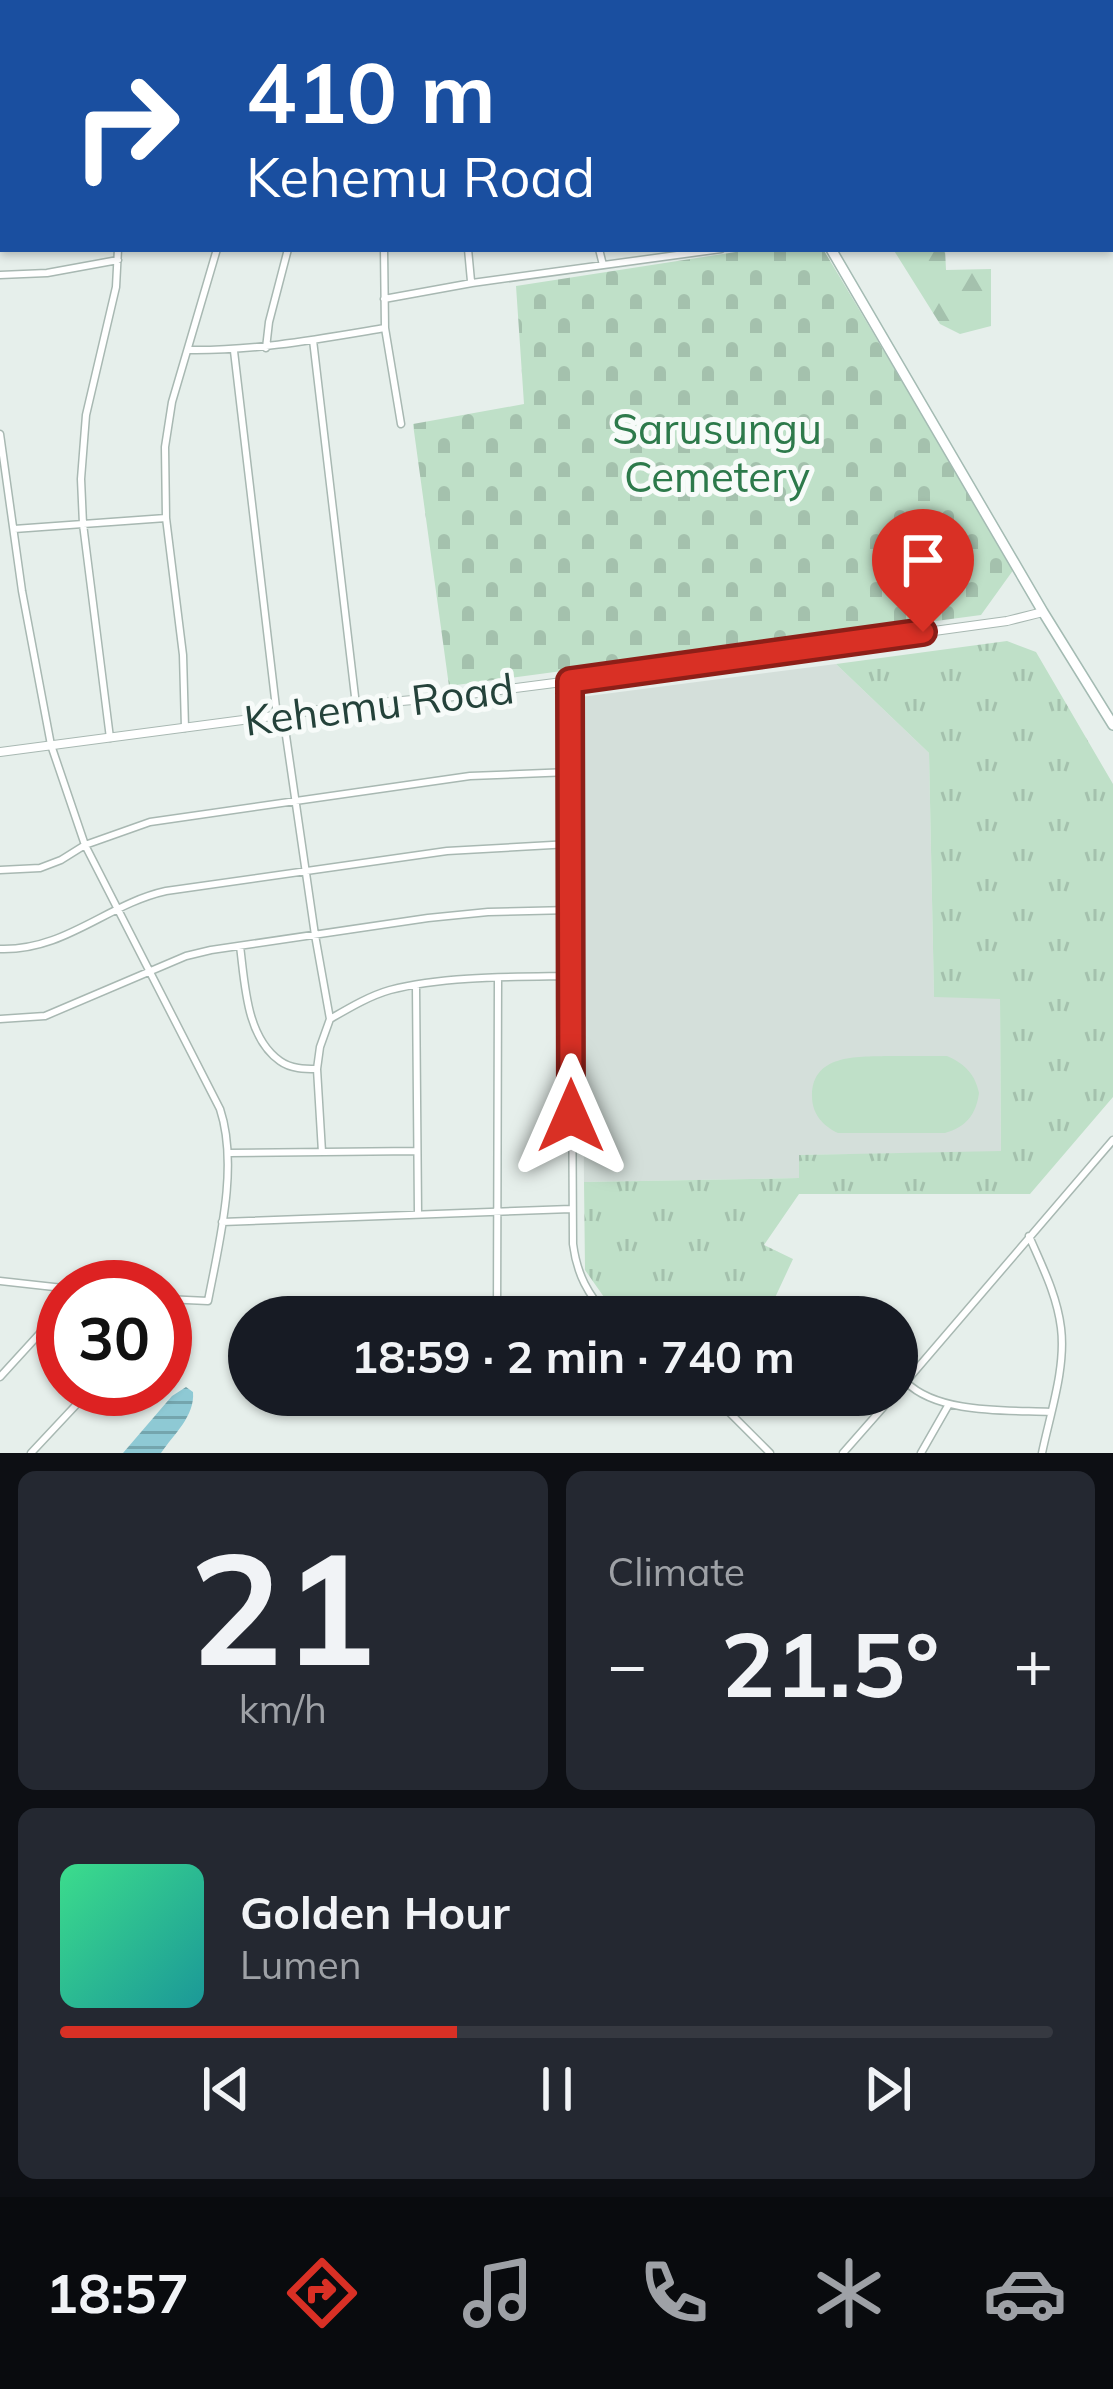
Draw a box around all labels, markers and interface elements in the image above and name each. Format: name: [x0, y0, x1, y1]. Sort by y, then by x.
text: 410 m: [246, 39, 496, 144]
icon: right: [48, 48, 204, 204]
text: Kehemu Road: [246, 143, 595, 211]
park label: Sarusungu Cemetery: [612, 402, 822, 503]
pin: [872, 509, 974, 632]
icon: arrive: [890, 527, 956, 593]
street label: Kehemu Road: [241, 661, 517, 747]
position arrow: [508, 1053, 634, 1179]
speed limit sign: 30: [36, 1260, 192, 1416]
text: 18:59 · 2 min · 740 m: [351, 1328, 795, 1384]
text: 21: [189, 1508, 376, 1704]
text: Climate: [608, 1547, 745, 1596]
text: 21.5°: [721, 1607, 939, 1720]
text: −: [608, 1622, 647, 1705]
text: +: [1013, 1622, 1053, 1705]
text: km/h: [239, 1684, 327, 1733]
text: Golden Hour: [240, 1884, 510, 1940]
text: Lumen: [240, 1940, 362, 1989]
icon: previous: [193, 2056, 259, 2122]
icon: pause: [524, 2056, 590, 2122]
icon: next: [855, 2056, 921, 2122]
icon: directions: [280, 2251, 364, 2335]
icon: music: [456, 2251, 540, 2335]
icon: phone: [632, 2251, 716, 2335]
icon: climate: [807, 2251, 891, 2335]
icon: car: [983, 2251, 1067, 2335]
text: 18:57: [46, 2259, 189, 2327]

